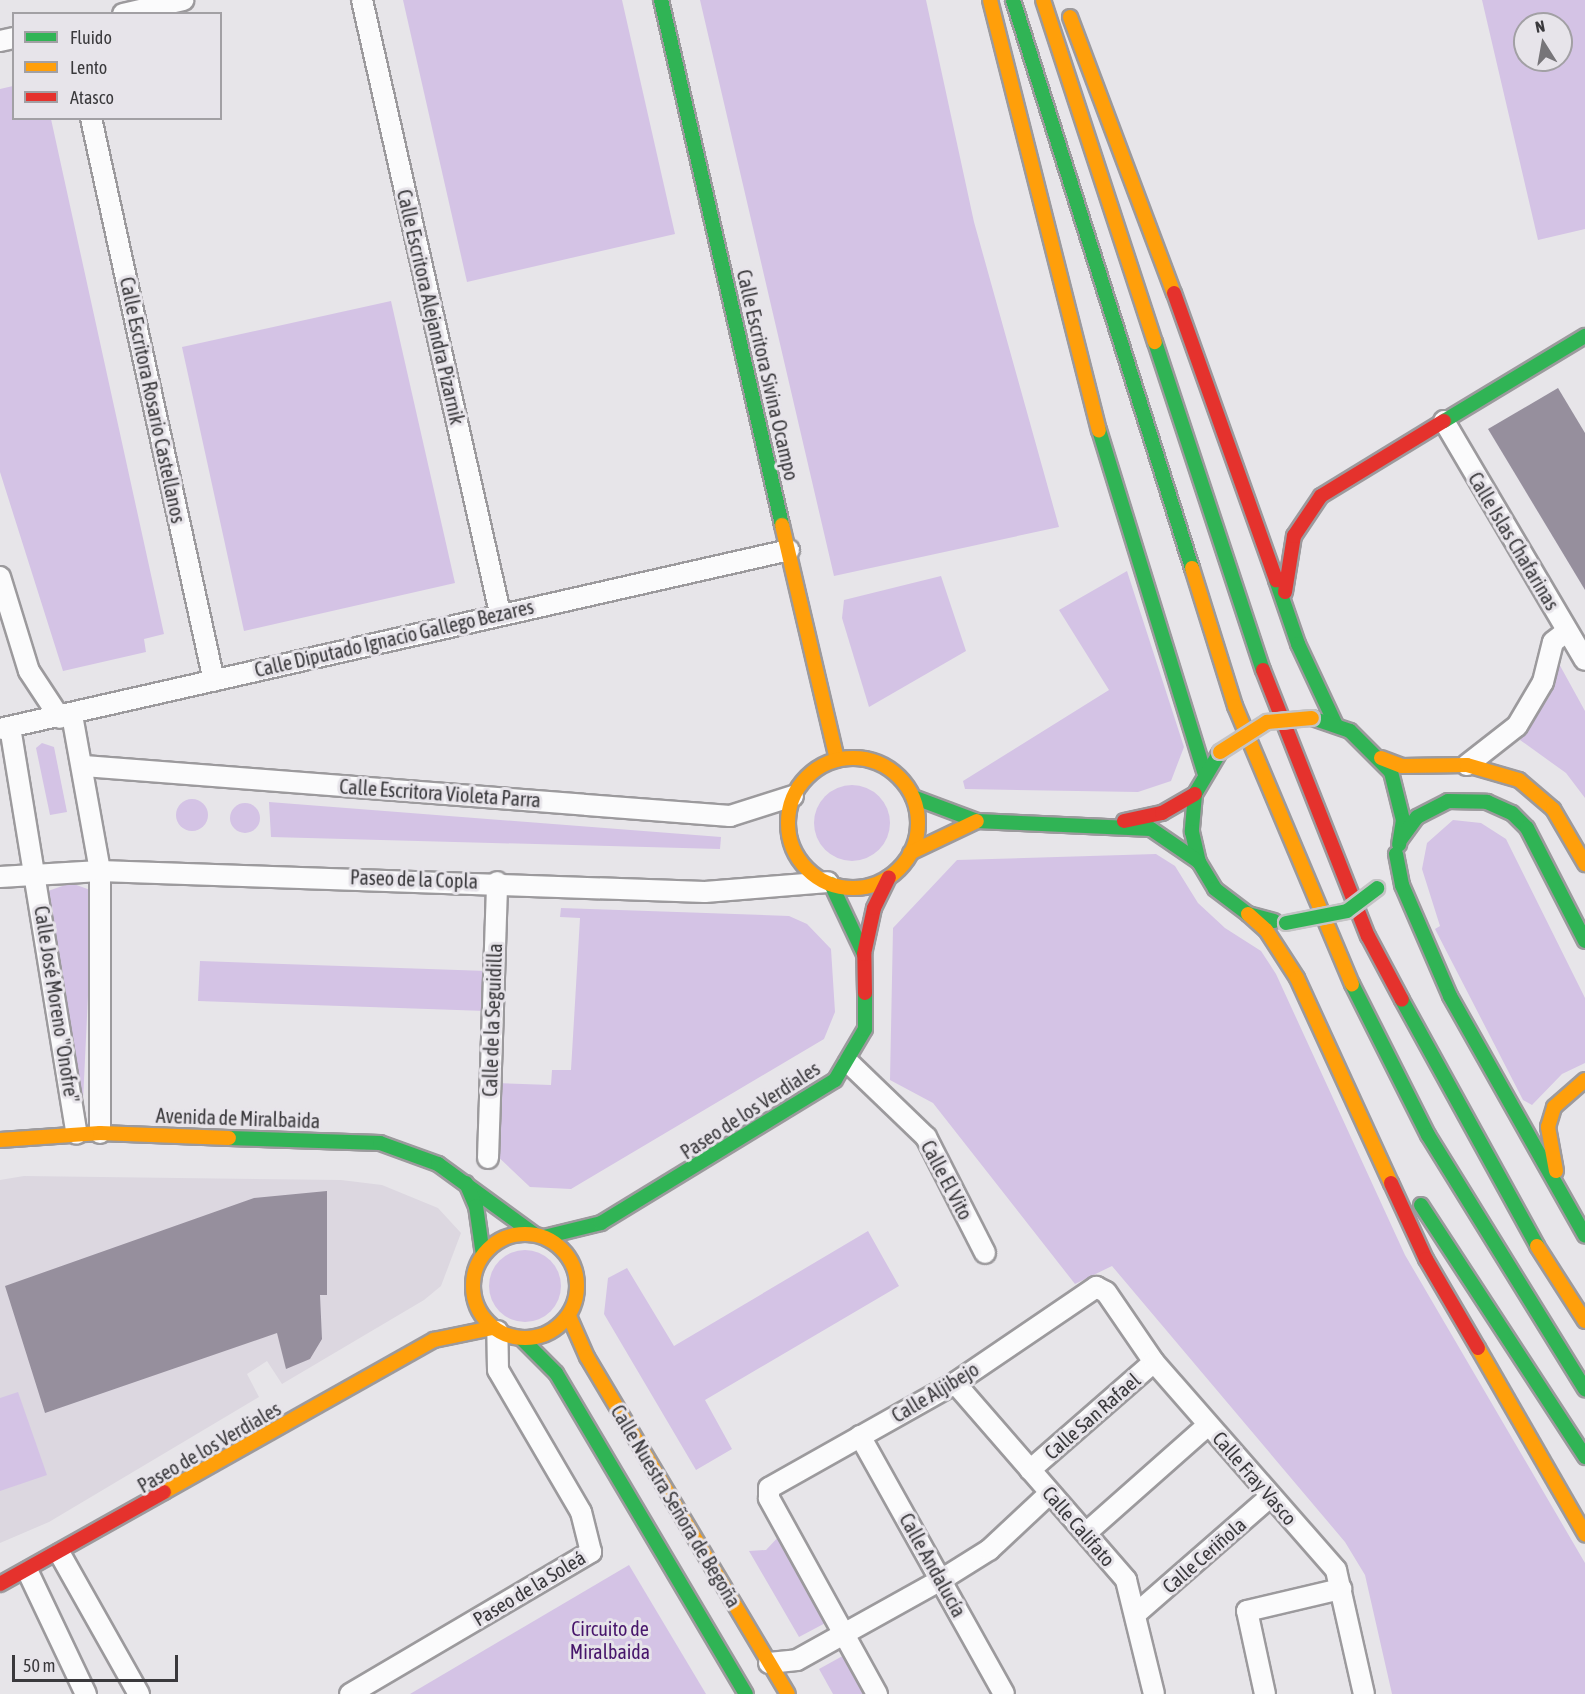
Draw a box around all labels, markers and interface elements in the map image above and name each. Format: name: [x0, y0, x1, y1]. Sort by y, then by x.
legend: [12, 12, 222, 120]
north arrow: [1513, 12, 1573, 72]
text: N: [1534, 17, 1546, 36]
text: Fluido: [70, 27, 112, 48]
text: Lento: [70, 57, 107, 78]
text: Atasco: [70, 87, 114, 108]
street label: Calle Escritora Alejandra Pizarnik: [392, 187, 470, 427]
street label: Calle Escritora Sivina Ocampo: [732, 267, 804, 483]
street label: Calle Escritora Rosario Castellanos: [115, 275, 191, 525]
street label: Calle Islas Chafarinas: [1463, 468, 1565, 614]
street label: Calle Diputado Ignacio Gallego Bezares: [252, 594, 536, 682]
street label: Calle Escritora Violeta Parra: [339, 774, 541, 812]
street label: Paseo de la Copla: [350, 865, 478, 893]
street label: Calle José Moreno "Onofre": [30, 904, 84, 1104]
street label: Calle de la Seguidilla: [477, 943, 507, 1097]
street label: Paseo de los Verdiales: [676, 1056, 824, 1164]
street label: Avenida de Miralbaida: [155, 1103, 321, 1133]
street label: Calle El Vito: [916, 1136, 978, 1224]
street label: Calle Aljibejo: [887, 1357, 983, 1427]
street label: Calle San Rafael: [1039, 1368, 1145, 1464]
street label: Paseo de los Verdiales: [133, 1396, 285, 1498]
street label: Calle Nuestra Señora de Begoña: [606, 1400, 746, 1612]
street label: Calle Fray Vasco: [1208, 1426, 1302, 1530]
street label: Calle Califato: [1038, 1481, 1120, 1571]
street label: Calle Andalucía: [895, 1509, 971, 1621]
street label: Calle Ceriñola: [1157, 1512, 1251, 1598]
street label: Paseo de la Soleá: [468, 1545, 590, 1631]
park label: Circuito de Miralbaida: [570, 1616, 650, 1663]
scale bar: [15, 1643, 182, 1681]
text: 50 m: [23, 1655, 55, 1676]

